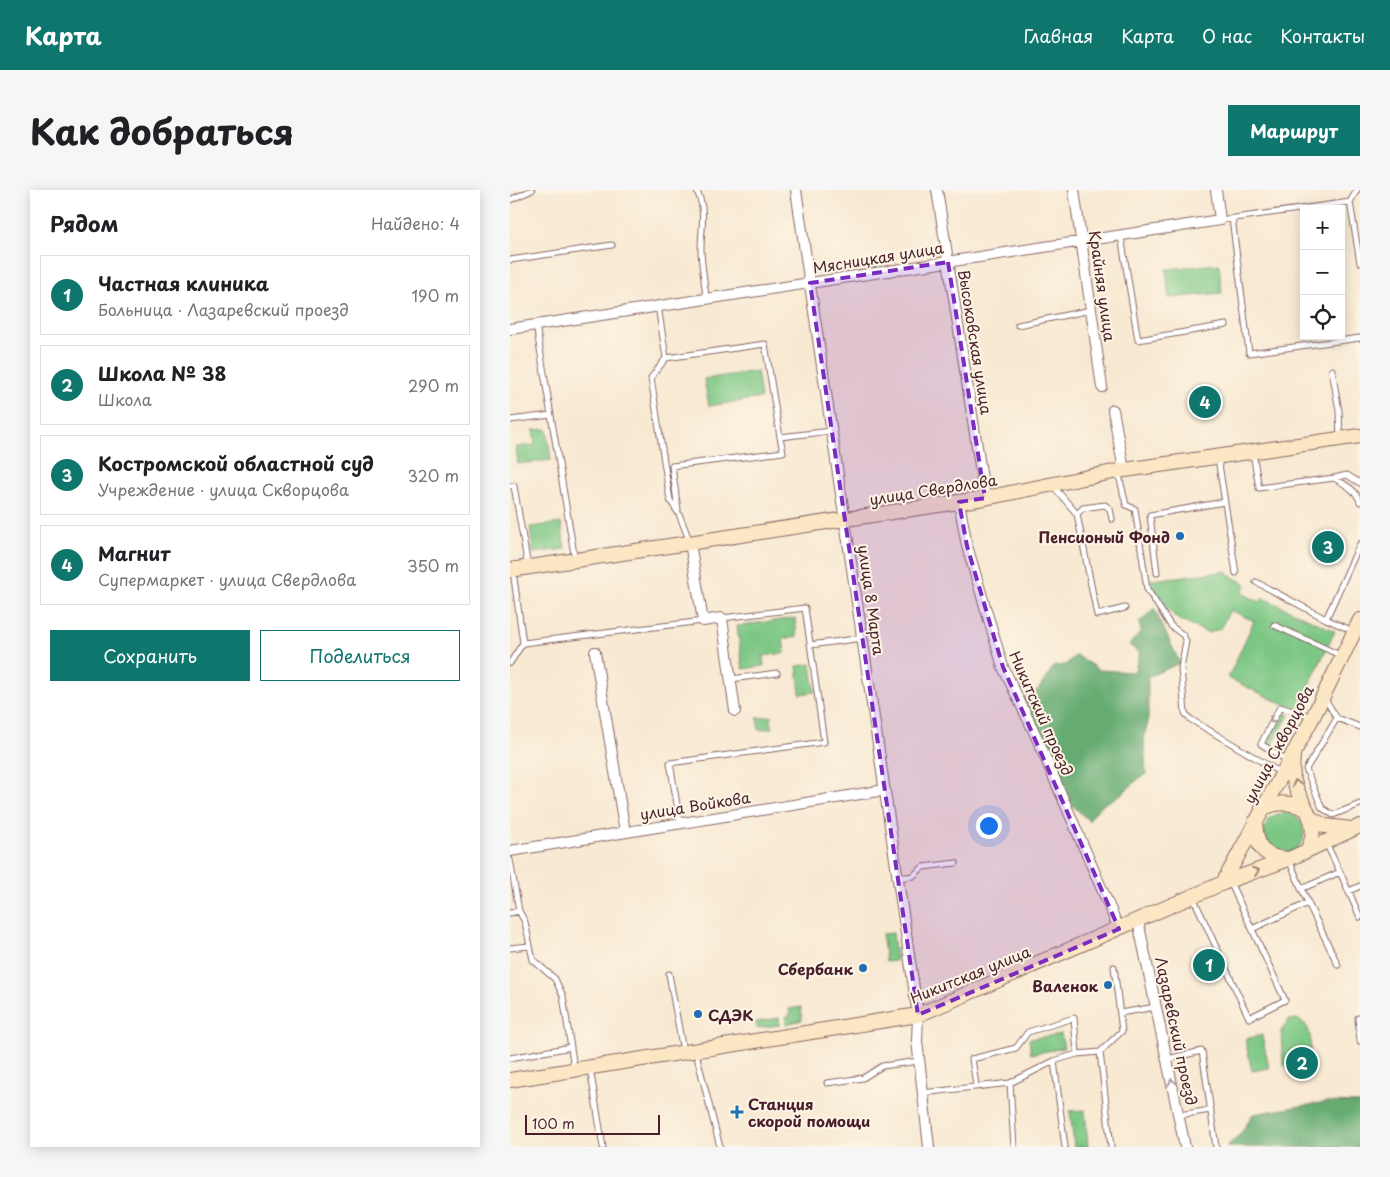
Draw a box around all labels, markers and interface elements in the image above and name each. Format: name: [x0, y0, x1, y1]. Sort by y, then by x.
text: Карта: [25, 17, 102, 53]
text: Главная: [1024, 22, 1093, 49]
text: Карта: [1121, 22, 1174, 49]
text: О нас: [1202, 22, 1252, 49]
text: Контакты: [1280, 22, 1365, 49]
text: Как добраться: [30, 104, 294, 157]
button: Маршрут: [1228, 105, 1360, 156]
map controls: [1300, 205, 1345, 340]
button: +: [1300, 205, 1345, 250]
text: Рядом: [50, 207, 118, 239]
text: Найдено: 4: [371, 211, 460, 235]
street label: Крайняя улица: [1084, 229, 1122, 343]
street label: Мясницкая улица: [811, 235, 946, 279]
button: −: [1300, 250, 1345, 295]
street label: Высоковская улица: [953, 268, 999, 417]
text: Частная клиника: [98, 269, 269, 297]
text: 1: [63, 283, 71, 307]
text: 190 m: [411, 283, 459, 307]
button: locate: [1300, 295, 1345, 340]
text: Больница · Лазаревский проезд: [98, 297, 349, 321]
text: Школа № 38: [98, 359, 226, 387]
text: 2: [61, 373, 73, 397]
text: 290 m: [408, 373, 459, 397]
pin: 4: [1189, 383, 1221, 421]
text: Школа: [98, 387, 152, 411]
text: Костромской областной суд: [98, 449, 374, 477]
text: 3: [62, 463, 72, 487]
text: 320 m: [408, 463, 459, 487]
street label: улица Свердлова: [868, 467, 999, 510]
text: Учреждение · улица Скворцова: [98, 477, 349, 501]
place label: Пенсионый Фонд: [1038, 525, 1170, 548]
pin: 3: [1312, 528, 1344, 566]
marker: Пенсионый Фонд: [1174, 530, 1186, 542]
text: Магнит: [98, 539, 170, 567]
street label: улица 8 Марта: [853, 543, 891, 657]
text: 4: [62, 553, 72, 577]
text: 350 m: [407, 553, 459, 577]
text: Супермаркет · улица Свердлова: [98, 567, 356, 591]
button: Сохранить: [50, 630, 250, 681]
button: Поделиться: [260, 630, 460, 681]
street label: Никитский проезд: [1004, 647, 1080, 779]
street label: улица Скворцова: [1237, 680, 1319, 807]
one-way arrow: [1269, 715, 1280, 724]
one-way arrow: [1291, 779, 1301, 787]
street label: улица Войкова: [638, 785, 752, 825]
your location: [976, 813, 1002, 839]
one-way arrow: [1251, 867, 1260, 877]
street label: Никитская улица: [906, 939, 1034, 1009]
pin: 1: [1193, 946, 1225, 984]
street label: Лазаревский проезд: [1150, 955, 1204, 1107]
place label: Сбербанк: [778, 957, 853, 980]
marker: Сбербанк: [857, 962, 869, 974]
place label: Валенок: [1032, 974, 1098, 997]
marker: Валенок: [1102, 979, 1114, 991]
place label: СДЭК: [708, 1003, 753, 1026]
marker: СДЭК: [692, 1008, 704, 1020]
pin: 2: [1286, 1044, 1318, 1082]
one-way arrow: [1167, 1078, 1178, 1087]
place label: Станция скорой помощи: [748, 1092, 870, 1132]
marker: Станция скорой помощи: [730, 1105, 744, 1119]
scale bar: [525, 1112, 660, 1135]
text: 100 m: [532, 1113, 575, 1134]

